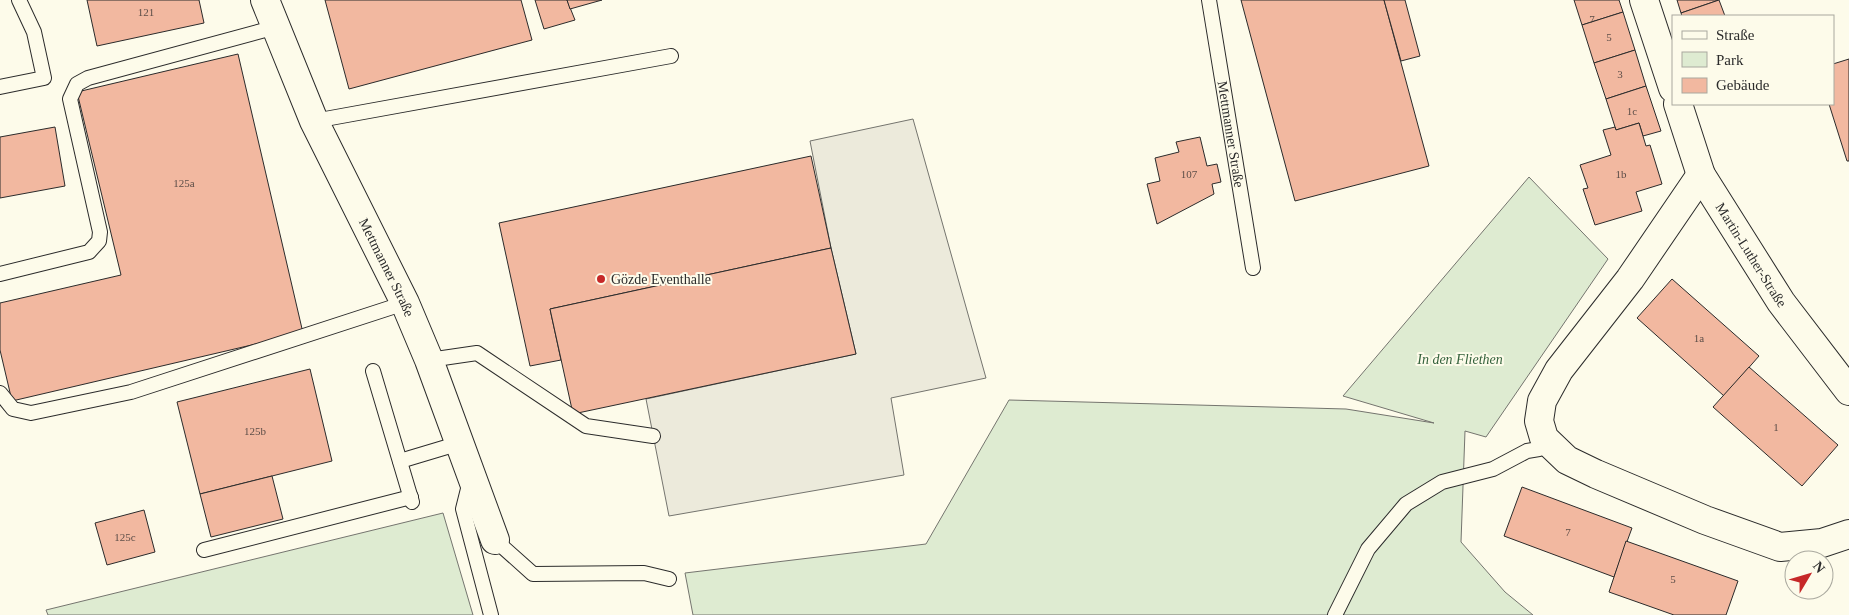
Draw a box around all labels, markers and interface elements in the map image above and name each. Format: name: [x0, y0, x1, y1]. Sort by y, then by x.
house number: 121: [138, 6, 154, 18]
house number: 7: [1589, 13, 1595, 25]
legend: [1672, 15, 1834, 105]
text: Straße: [1716, 27, 1755, 43]
house number: 5: [1606, 31, 1612, 43]
text: Park: [1716, 52, 1744, 68]
house number: 3: [1617, 68, 1623, 80]
text: Gebäude: [1716, 77, 1770, 93]
street label: Mettmanner Straße: [1214, 80, 1247, 189]
house number: 1c: [1627, 105, 1637, 117]
house number: 107: [1181, 168, 1198, 180]
house number: 1b: [1616, 168, 1627, 180]
house number: 125a: [173, 177, 195, 189]
street label: Martin-Luther-Straße: [1712, 200, 1789, 310]
street label: Mettmanner Straße: [356, 216, 417, 319]
place label: Gözde Eventhalle: [611, 272, 711, 287]
marker: Gözde Eventhalle: [595, 273, 607, 285]
house number: 1a: [1694, 332, 1704, 344]
park label: In den Fliethen: [1416, 352, 1503, 367]
house number: 1: [1773, 421, 1779, 433]
house number: 125b: [244, 425, 267, 437]
house number: 7: [1565, 526, 1571, 538]
house number: 125c: [114, 531, 136, 543]
north arrow: [1784, 550, 1834, 600]
text: N: [1810, 559, 1828, 576]
house number: 5: [1670, 573, 1676, 585]

